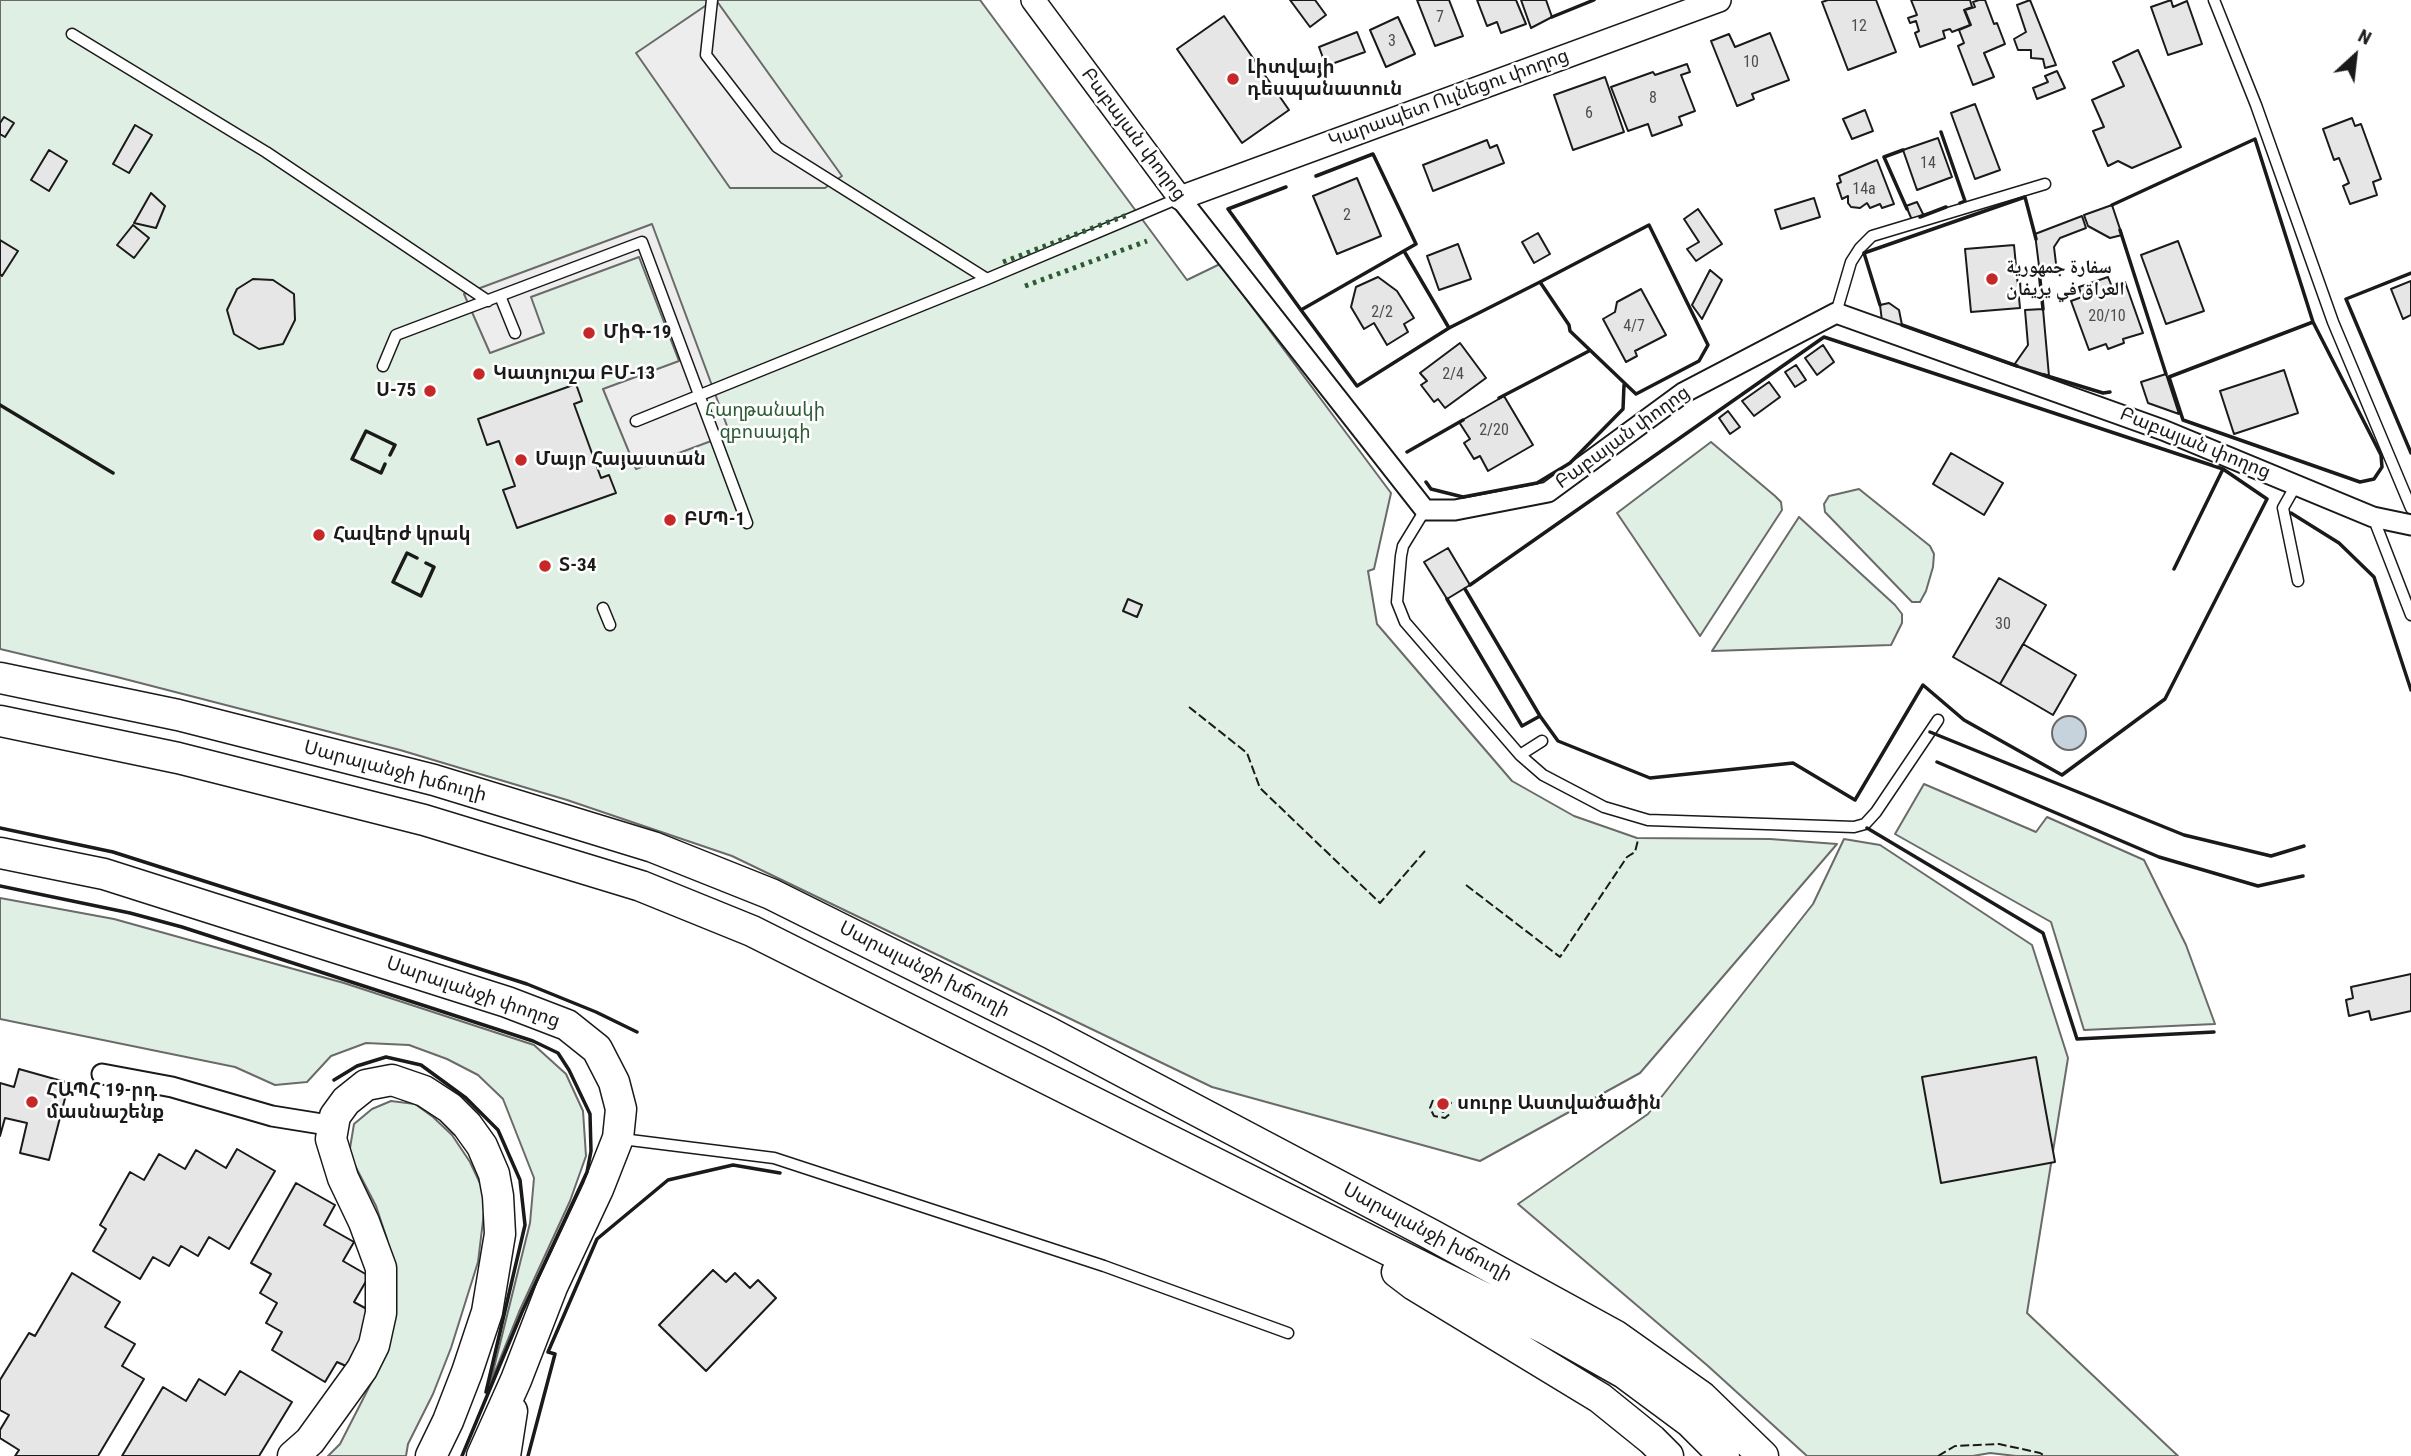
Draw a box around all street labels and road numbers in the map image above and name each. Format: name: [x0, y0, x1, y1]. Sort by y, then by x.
street label: Կարապետ Ուլնեցու փողոց: [1326, 45, 1572, 153]
street label: Բաբայան փողոց: [1076, 64, 1190, 206]
street label: Բաբայան փողոց: [1551, 382, 1695, 494]
street label: Բաբայան փողոց: [2116, 403, 2274, 485]
street label: Սարալանջի խճուղի: [301, 737, 489, 807]
street label: Սարալանջի խճուղի: [835, 917, 1013, 1023]
street label: Սարալանջի փողոց: [383, 953, 563, 1033]
street label: Սարալանջի խճուղի: [1339, 1179, 1515, 1287]

